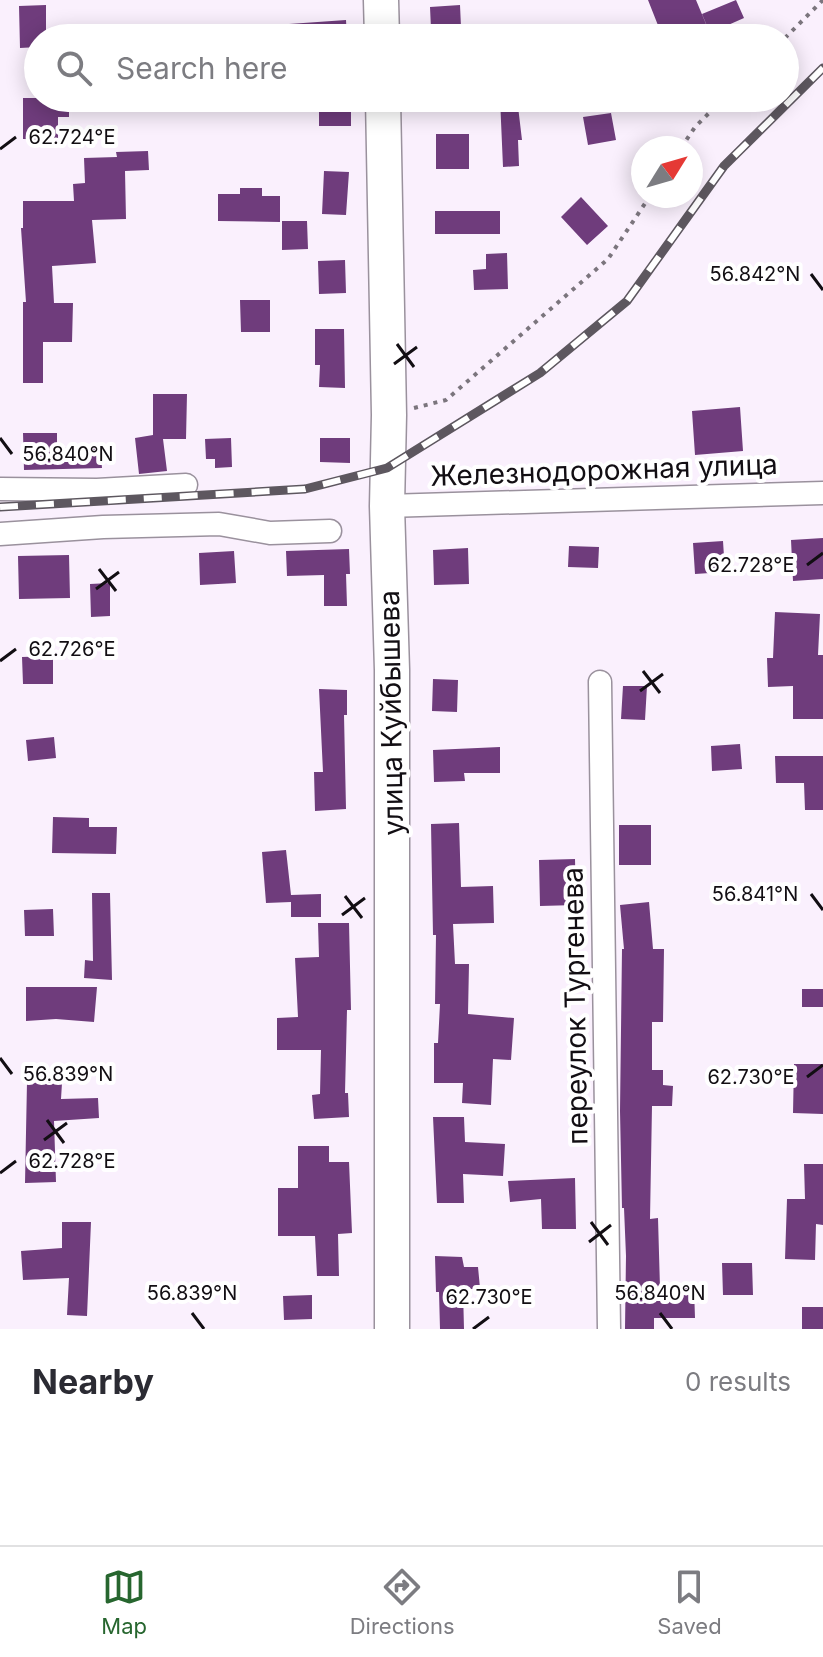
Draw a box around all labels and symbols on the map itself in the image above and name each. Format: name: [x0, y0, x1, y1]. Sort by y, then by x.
text: 62.724°E: [29, 125, 115, 149]
north arrow: [631, 136, 703, 208]
text: 56.842°N: [710, 262, 800, 286]
text: 56.840°N: [22, 442, 114, 466]
street label: Железнодорожная улица: [430, 447, 778, 493]
text: 62.728°E: [708, 553, 794, 577]
street label: улица Куйбышева: [372, 590, 410, 836]
text: 62.726°E: [28, 637, 116, 661]
street label: переулок Тургенева: [556, 867, 594, 1145]
text: 56.841°N: [712, 882, 798, 906]
text: 56.839°N: [23, 1062, 113, 1086]
text: 62.730°E: [707, 1065, 795, 1089]
text: 62.728°E: [29, 1149, 115, 1173]
text: 56.839°N: [147, 1281, 237, 1305]
text: 56.840°N: [614, 1281, 706, 1305]
text: 62.730°E: [445, 1285, 533, 1309]

